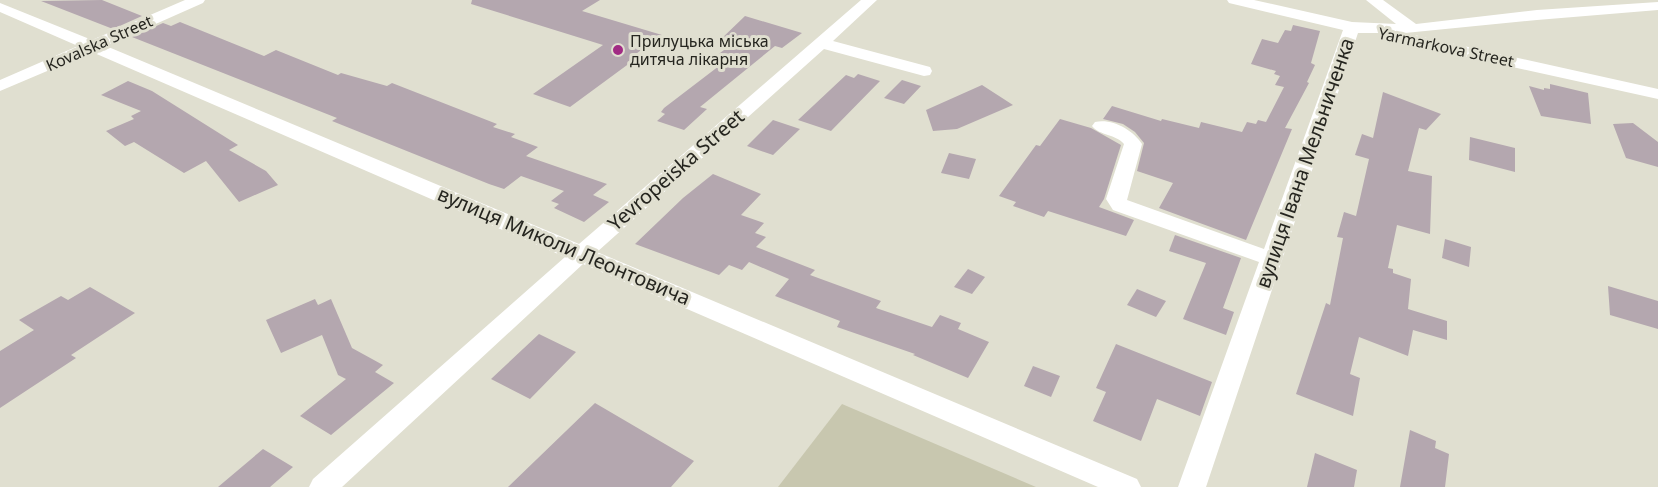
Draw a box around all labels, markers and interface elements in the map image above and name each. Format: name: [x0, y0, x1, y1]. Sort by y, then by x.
street label: Kovalska Street: [42, 10, 156, 76]
street label: Yarmarkova Street: [1376, 22, 1516, 72]
place label: Прилуцька міська дитяча лікарня: [630, 30, 769, 70]
street label: вулиця Івана Мельниченка: [1249, 34, 1360, 292]
marker: Прилуцька міська дитяча лікарня: [611, 43, 625, 57]
street label: Yevropeiska Street: [602, 103, 750, 236]
street label: вулиця Миколи Леонтовича: [434, 180, 695, 311]

